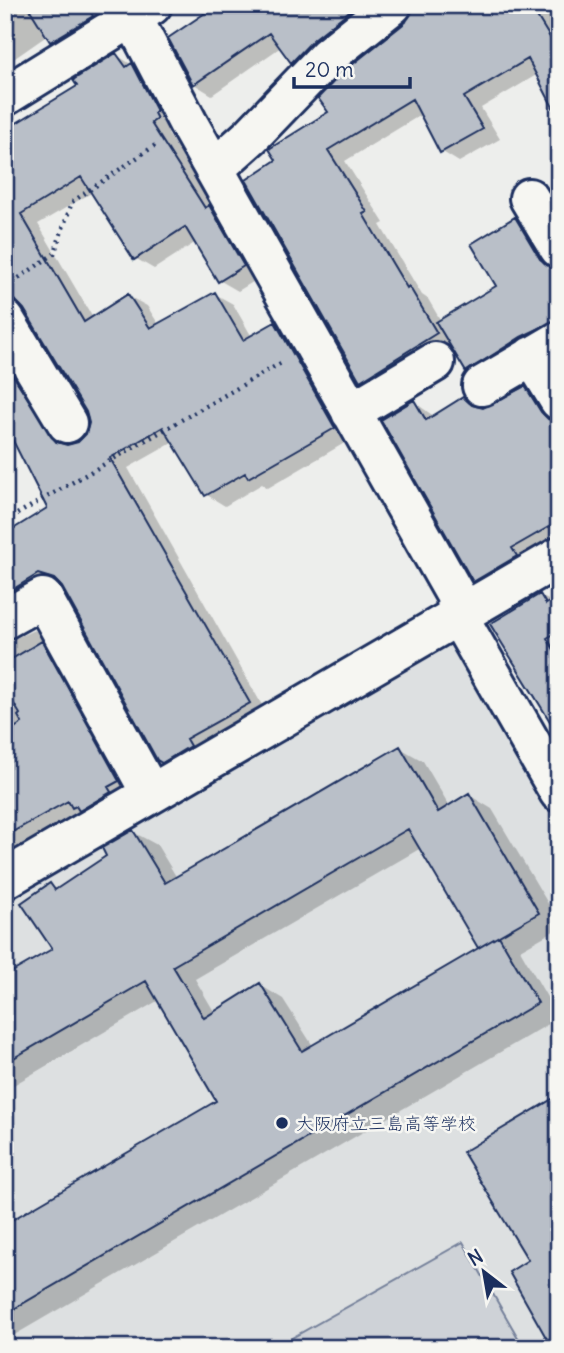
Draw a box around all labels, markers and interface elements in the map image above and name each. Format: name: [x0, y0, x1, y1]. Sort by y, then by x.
scale bar: [294, 46, 410, 90]
text: 20 m: [305, 56, 354, 83]
place label: 大阪府立三島高等学校: [296, 1112, 476, 1135]
marker: 大阪府立三島高等学校: [274, 1115, 290, 1131]
north arrow: [448, 1238, 518, 1308]
text: N: [463, 1244, 487, 1271]

